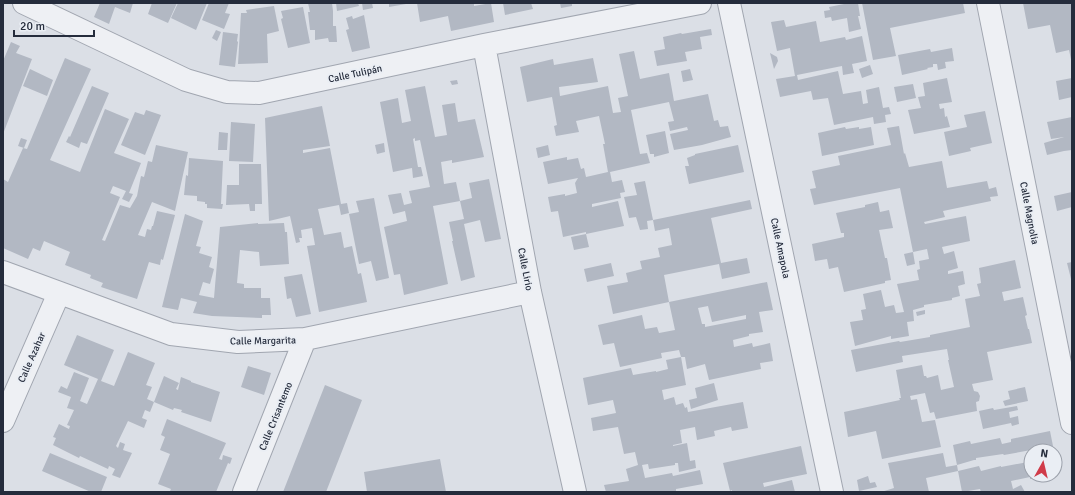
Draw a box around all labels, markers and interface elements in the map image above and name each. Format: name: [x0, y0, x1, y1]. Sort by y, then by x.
scale bar: [14, 12, 94, 38]
text: 20 m: [20, 19, 45, 34]
street label: Calle Tulipán: [327, 62, 383, 86]
street label: Calle Magnolia: [1017, 181, 1041, 246]
street label: Calle Amapola: [768, 217, 792, 280]
street label: Calle Lirio: [515, 247, 535, 292]
street label: Calle Azahar: [15, 330, 48, 384]
street label: Calle Margarita: [230, 334, 296, 348]
street label: Calle Crisantemo: [257, 380, 295, 452]
north arrow: [1023, 443, 1063, 483]
text: N: [1040, 447, 1049, 461]

